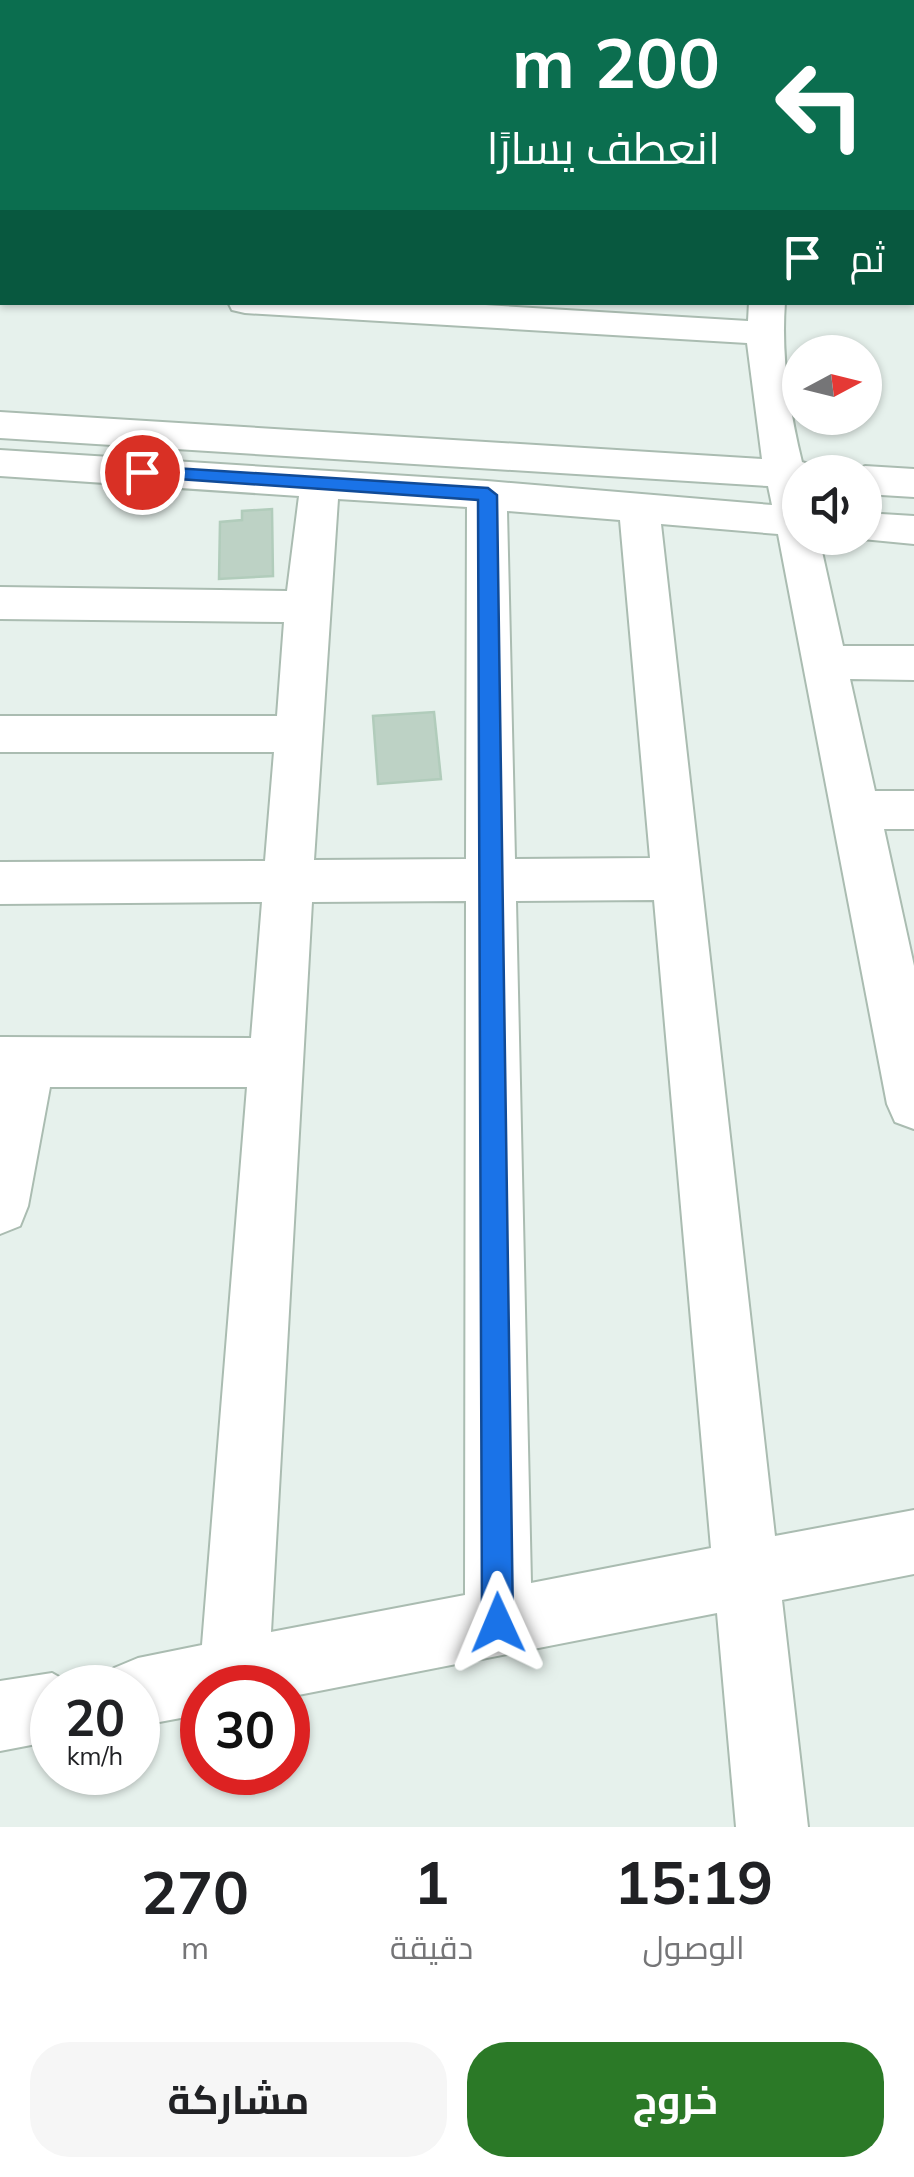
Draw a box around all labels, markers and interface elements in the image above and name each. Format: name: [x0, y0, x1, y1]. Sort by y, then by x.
text: 200 m: [512, 18, 720, 106]
icon: left: [755, 40, 885, 170]
text: انعطف يسارًا: [486, 119, 720, 175]
icon: arrive: [775, 230, 830, 285]
text: ثم: [850, 234, 885, 282]
north arrow: [782, 335, 882, 435]
map controls: [782, 335, 882, 555]
pin: [100, 430, 185, 515]
icon: arrive: [115, 445, 170, 500]
button: sound: [782, 455, 882, 555]
position arrow: [446, 1571, 550, 1675]
speed limit sign: 30: [180, 1665, 310, 1795]
text: 20: [65, 1686, 125, 1749]
text: km/h: [67, 1740, 123, 1771]
text: 1: [414, 1844, 450, 1919]
text: 15:19: [614, 1844, 773, 1919]
text: 270: [141, 1854, 249, 1929]
text: m: [181, 1927, 209, 1967]
text: دقيقة: [390, 1927, 473, 1967]
text: الوصول: [643, 1927, 745, 1967]
button: مشاركة: [30, 2042, 447, 2157]
button: خروج: [467, 2042, 884, 2157]

